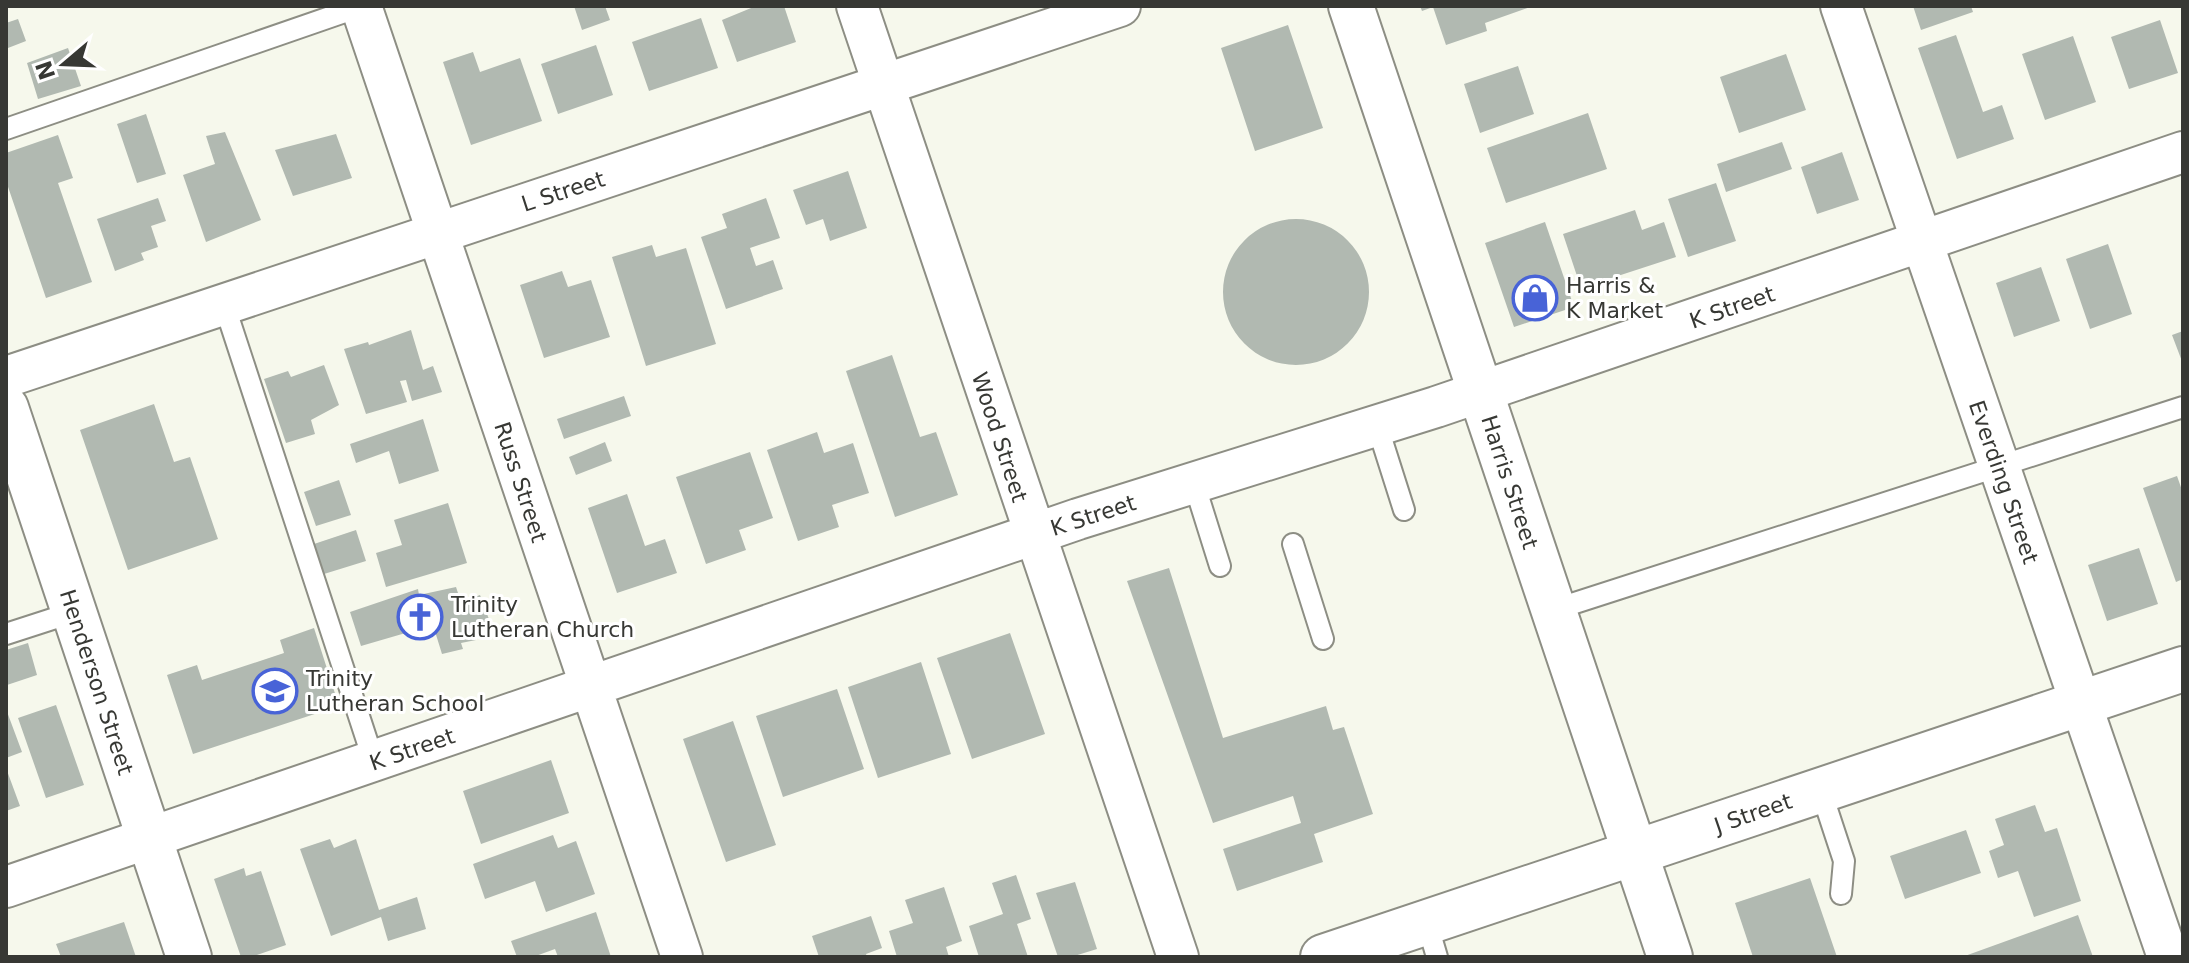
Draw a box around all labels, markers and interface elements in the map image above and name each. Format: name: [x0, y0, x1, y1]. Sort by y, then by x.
north arrow: [24, 24, 104, 104]
text: N: [31, 58, 60, 83]
street label: L Street: [518, 166, 608, 217]
place label: Harris & K Market: [1566, 273, 1663, 323]
shop icon: Harris & K Market: [1511, 274, 1559, 322]
street label: K Street: [1686, 281, 1778, 334]
street label: Wood Street: [967, 369, 1032, 506]
street label: Everding Street: [1964, 397, 2043, 567]
street label: Harris Street: [1476, 412, 1543, 553]
street label: Russ Street: [489, 419, 552, 546]
street label: K Street: [1047, 490, 1139, 541]
street label: Henderson Street: [55, 586, 138, 778]
place label: Trinity Lutheran Church: [450, 592, 634, 642]
church icon: Trinity Lutheran Church: [396, 593, 444, 641]
place label: Trinity Lutheran School: [305, 666, 484, 716]
school or university icon: Trinity Lutheran School: [251, 667, 299, 715]
street label: K Street: [366, 723, 458, 776]
street label: J Street: [1709, 788, 1796, 839]

